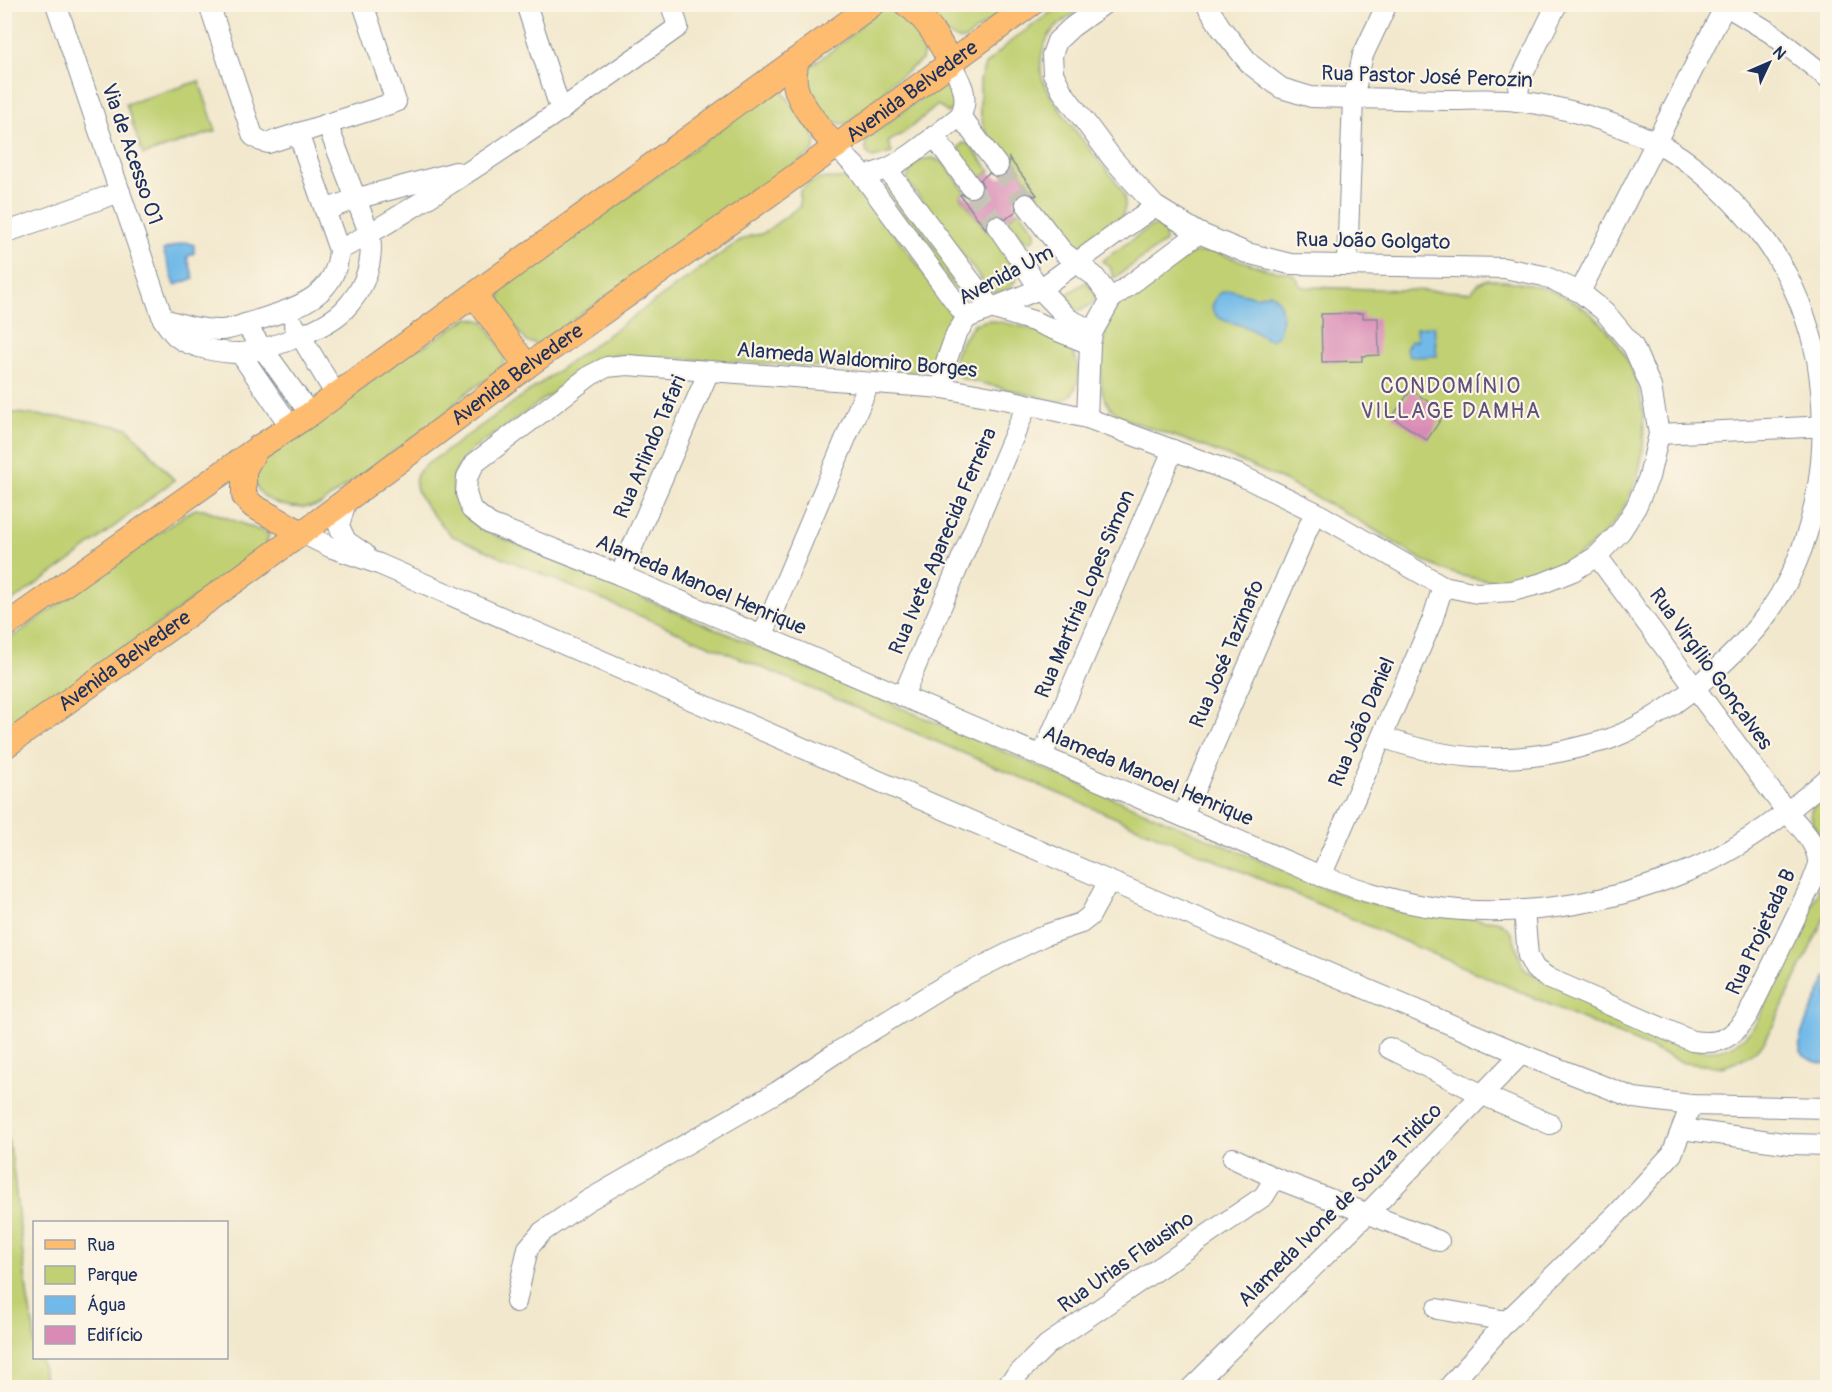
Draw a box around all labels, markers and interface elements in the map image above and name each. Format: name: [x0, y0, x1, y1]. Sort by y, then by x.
street label: Avenida Belvedere: [840, 33, 984, 148]
north arrow: [1739, 33, 1799, 93]
text: N: [1768, 42, 1790, 64]
street label: Rua Pastor José Perozin: [1321, 60, 1533, 94]
street label: Via de Acesso 01: [95, 80, 169, 228]
street label: Rua João Golgato: [1295, 226, 1451, 256]
street label: Avenida Um: [954, 239, 1058, 311]
street label: Avenida Belvedere: [445, 317, 589, 432]
street label: Alameda Waldomiro Borges: [736, 336, 979, 384]
street label: Rua Arlindo Tafari: [608, 371, 692, 523]
district label: CONDOMÍNIO VILLAGE DAMHA: [1361, 372, 1541, 425]
street label: Rua Ivete Aparecida Ferreira: [883, 423, 1003, 659]
street label: Rua Martíria Lopes Simon: [1029, 486, 1141, 702]
street label: Alameda Manoel Henrique: [592, 528, 811, 642]
street label: Rua José Tazinafo: [1184, 576, 1270, 732]
street label: Rua Virgílio Gonçalves: [1643, 583, 1779, 756]
street label: Avenida Belvedere: [52, 603, 197, 718]
street label: Rua João Daniel: [1323, 653, 1401, 791]
street label: Alameda Manoel Henrique: [1039, 719, 1258, 833]
street label: Rua Projetada B: [1720, 864, 1802, 1000]
street label: Alameda Ivone de Souza Tridico: [1232, 1097, 1448, 1313]
street label: Rua Urias Flausino: [1053, 1205, 1199, 1319]
legend: [33, 1221, 228, 1359]
text: Rua: [87, 1234, 115, 1257]
text: Parque: [87, 1264, 137, 1287]
text: Água: [87, 1294, 126, 1317]
text: Edifício: [87, 1324, 143, 1347]

